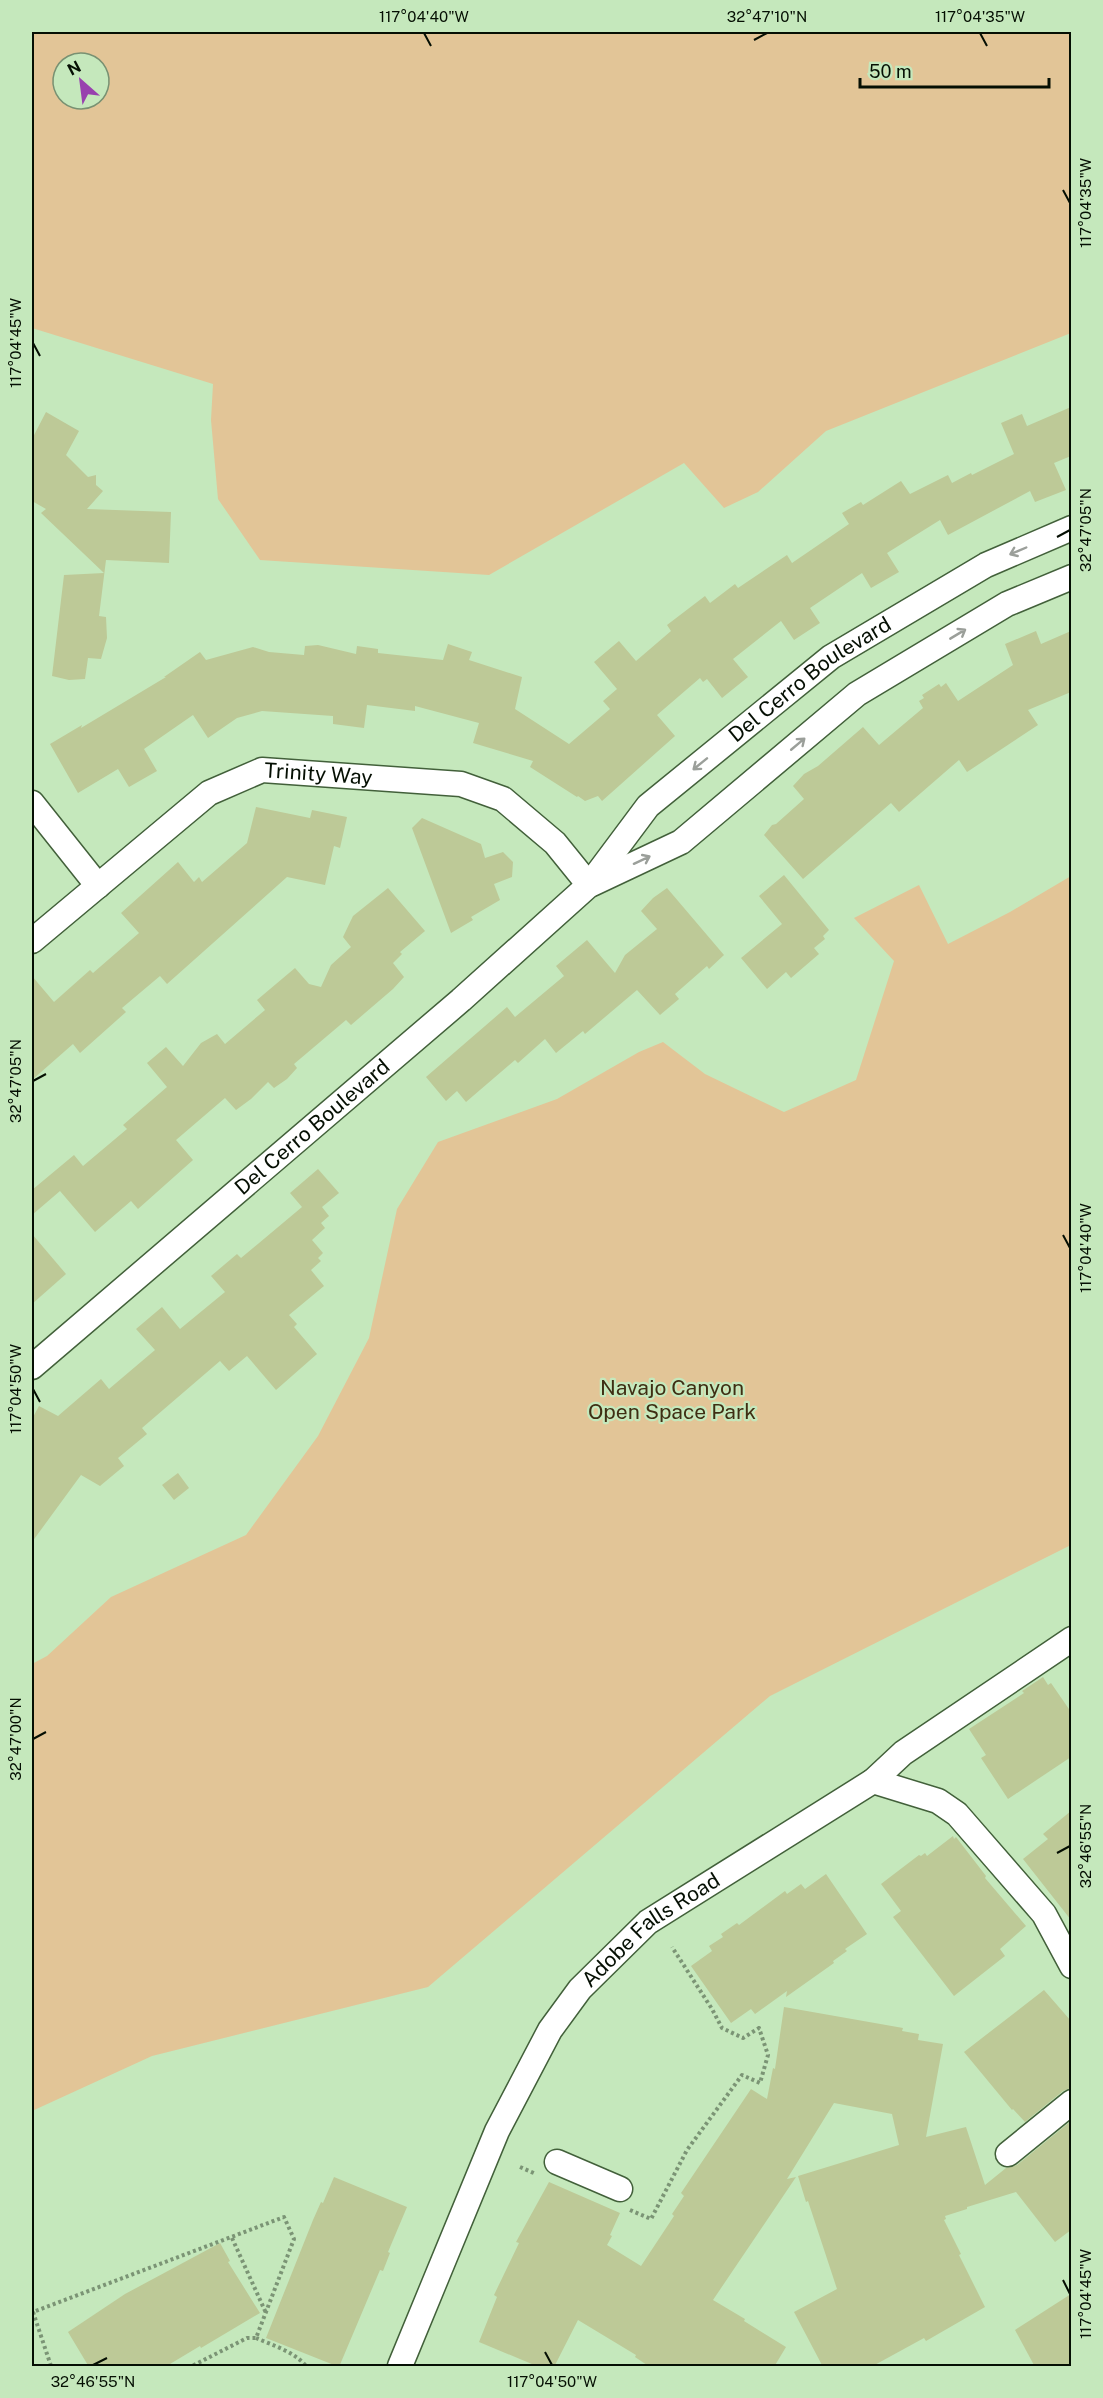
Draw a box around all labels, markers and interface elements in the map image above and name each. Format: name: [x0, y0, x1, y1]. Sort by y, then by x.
text: 117°04'40"W: [379, 8, 469, 25]
text: 32°47'10"N: [727, 8, 807, 25]
text: 117°04'35"W: [935, 8, 1025, 25]
north arrow: [51, 51, 111, 111]
scale bar: [860, 51, 1049, 89]
text: N: [64, 57, 84, 80]
text: 50 m: [869, 61, 912, 82]
text: 117°04'35"W: [1077, 158, 1094, 248]
text: 117°04'45"W: [7, 298, 24, 388]
text: 32°47'05"N: [1077, 488, 1094, 572]
one-way arrow: [1009, 546, 1027, 557]
street label: Del Cerro Boulevard: [723, 611, 895, 747]
one-way arrow: [949, 627, 966, 639]
one-way arrow: [790, 737, 805, 751]
street label: Trinity Way: [264, 757, 373, 790]
one-way arrow: [693, 757, 708, 771]
one-way arrow: [633, 854, 651, 866]
text: 32°47'05"N: [7, 1039, 24, 1123]
street label: Del Cerro Boulevard: [230, 1054, 395, 1200]
text: 117°04'40"W: [1077, 1203, 1094, 1293]
text: 117°04'50"W: [7, 1344, 24, 1434]
park label: Navajo Canyon Open Space Park: [588, 1375, 756, 1424]
text: 32°47'00"N: [7, 1697, 24, 1781]
text: 32°46'55"N: [1077, 1804, 1094, 1888]
street label: Adobe Falls Road: [577, 1867, 724, 1992]
text: 117°04'45"W: [1077, 2249, 1094, 2339]
text: 32°46'55"N: [51, 2373, 135, 2390]
text: 117°04'50"W: [507, 2373, 597, 2390]

